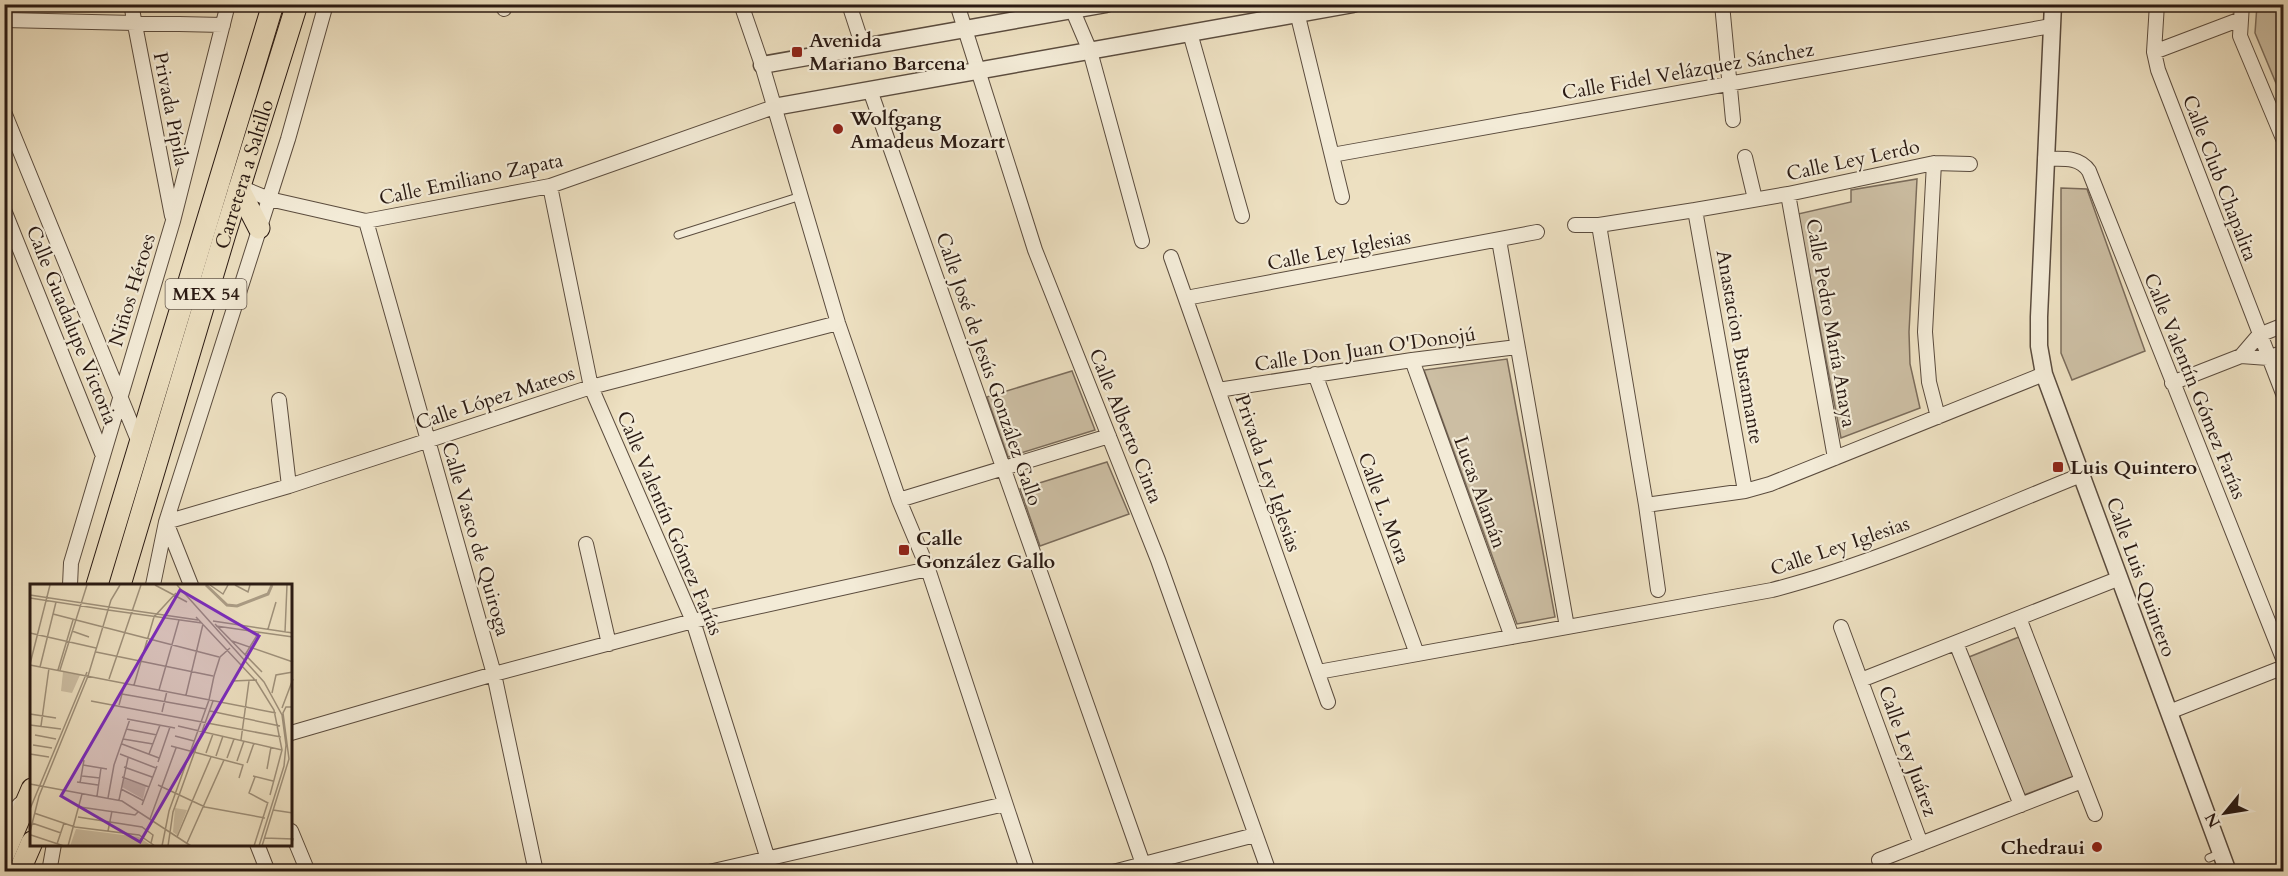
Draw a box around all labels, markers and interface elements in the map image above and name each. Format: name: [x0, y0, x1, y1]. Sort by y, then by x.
place label: Avenida Mariano Barcena: [809, 27, 966, 77]
street label: Calle Fidel Velázquez Sánchez: [1560, 36, 1816, 106]
marker: Avenida Mariano Barcena: [790, 45, 804, 59]
street label: Privada Pípila: [147, 50, 195, 169]
street label: Calle Club Chapalita: [2176, 91, 2264, 265]
street label: Carretera a Saltillo: [208, 96, 280, 252]
place label: Wolfgang Amadeus Mozart: [849, 105, 1005, 155]
marker: Wolfgang Amadeus Mozart: [831, 122, 845, 136]
street label: Calle Ley Lerdo: [1784, 133, 1922, 187]
street label: Calle Emiliano Zapata: [376, 146, 566, 212]
street label: Calle Pedro María Anaya: [1799, 217, 1863, 430]
street label: Calle Guadalupe Victoria: [20, 221, 124, 429]
street label: Calle Ley Iglesias: [1265, 223, 1413, 277]
street label: Calle José de Jesús González Gallo: [929, 229, 1049, 509]
street label: Niños Héroes: [102, 230, 162, 350]
street label: Anastacion Bustamante: [1710, 248, 1770, 446]
street label: Calle Valentín Gómez Farías: [2137, 269, 2253, 503]
road number: MEX 54: [166, 279, 246, 309]
street label: Calle Don Juan O'Donojú: [1253, 320, 1477, 378]
street label: Calle Alberto Cinta: [1083, 345, 1170, 508]
street label: Calle López Mateos: [412, 360, 578, 436]
street label: Privada Ley Iglesias: [1228, 391, 1308, 555]
street label: Calle Valentín Gómez Farías: [610, 407, 730, 639]
street label: Lucas Alamán: [1447, 432, 1513, 553]
street label: Calle Vasco de Quiroga: [435, 439, 517, 640]
street label: Calle L. Mora: [1351, 449, 1417, 568]
place label: Luis Quintero: [2070, 454, 2197, 481]
marker: Luis Quintero: [2051, 460, 2065, 474]
street label: Calle Luis Quintero: [2100, 493, 2182, 661]
street label: Calle Ley Iglesias: [1767, 510, 1913, 582]
place label: Calle González Gallo: [916, 525, 1055, 575]
marker: Calle González Gallo: [897, 543, 911, 557]
inset map: [30, 584, 292, 846]
street label: Calle Ley Juárez: [1872, 682, 1944, 820]
north arrow: [2195, 783, 2255, 843]
text: N: [2200, 808, 2226, 832]
place label: Chedraui: [2001, 834, 2085, 861]
marker: Chedraui: [2090, 840, 2104, 854]

